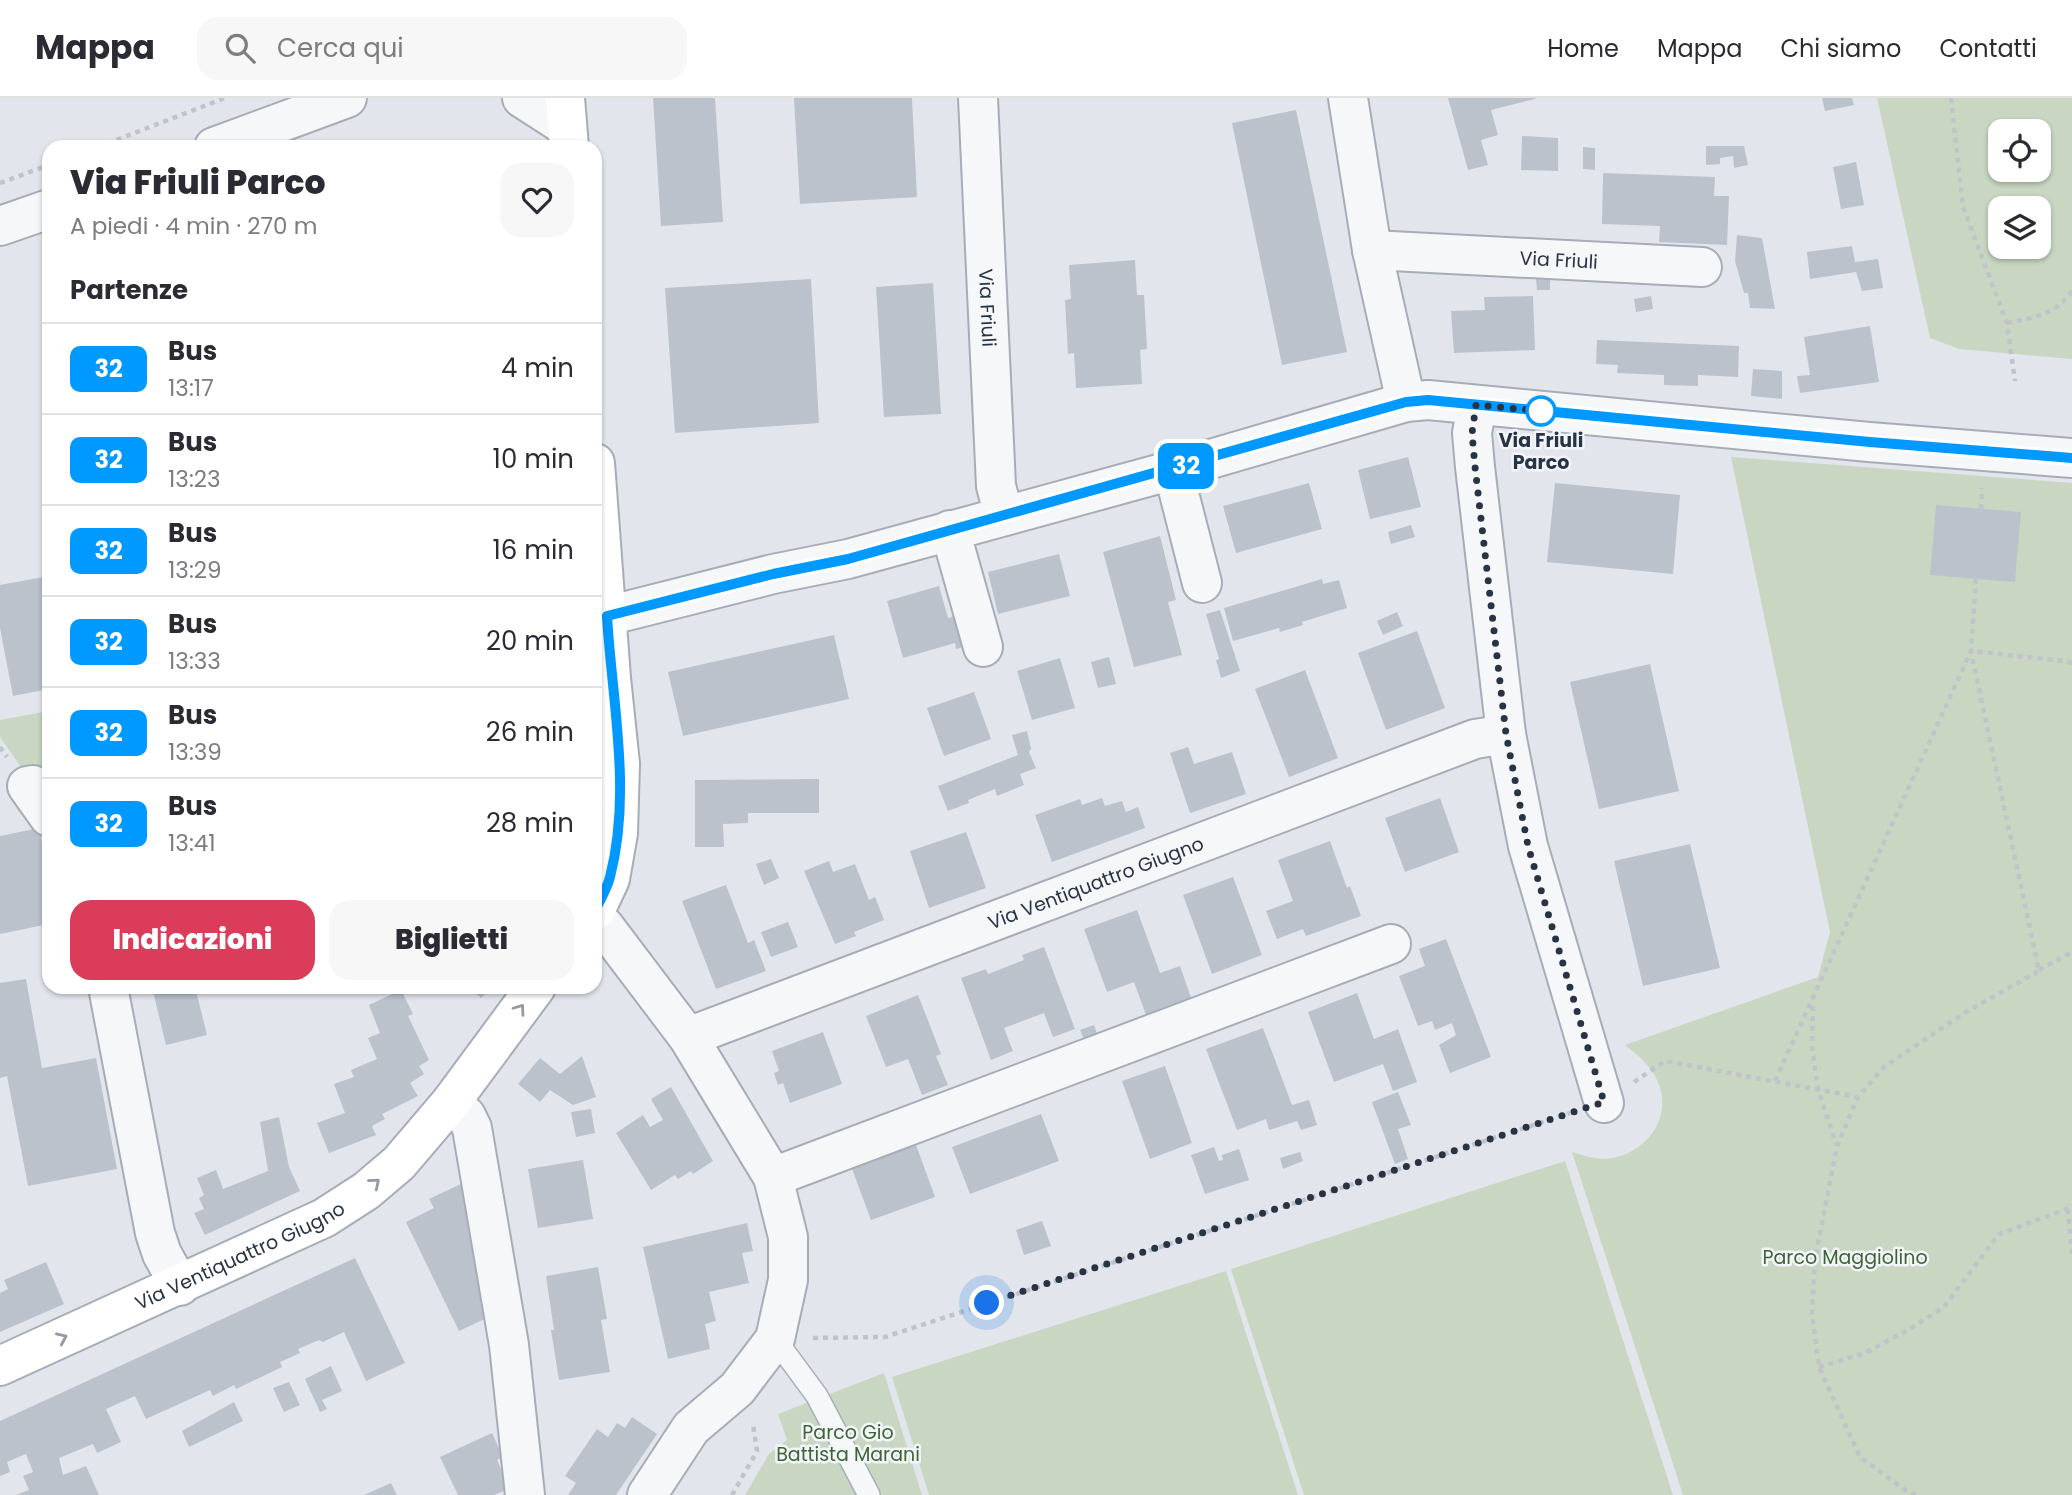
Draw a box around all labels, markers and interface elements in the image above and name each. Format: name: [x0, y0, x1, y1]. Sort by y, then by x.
search box: [197, 17, 687, 80]
text: Mappa: [35, 24, 155, 71]
icon: search: [221, 29, 259, 67]
text: Cerca qui: [277, 30, 404, 66]
text: Home: [1547, 32, 1619, 65]
text: Mappa: [1657, 32, 1742, 65]
text: Chi siamo: [1780, 32, 1901, 65]
text: Contatti: [1939, 32, 2037, 65]
map controls: [1988, 119, 2051, 259]
button: locate: [1988, 119, 2051, 182]
text: Via Friuli Parco: [70, 159, 325, 206]
button: heart: [500, 163, 574, 237]
button: layers: [1988, 196, 2051, 259]
text: A piedi · 4 min · 270 m: [70, 210, 317, 242]
street label: Via Friuli: [1519, 245, 1599, 276]
street label: Via Friuli: [972, 268, 1003, 348]
text: Partenze: [70, 272, 188, 308]
text: Bus: [168, 333, 217, 369]
text: 4 min: [501, 350, 574, 386]
text: 32: [94, 352, 123, 385]
text: 13:17: [168, 372, 214, 404]
marker: Via Friuli Parco: [1526, 396, 1556, 426]
text: Bus: [168, 424, 217, 460]
place label: Via Friuli Parco: [1499, 427, 1583, 476]
text: 10 min: [493, 441, 574, 477]
text: 32: [94, 443, 123, 476]
line badge: 32: [1154, 443, 1218, 489]
text: 32: [1172, 449, 1200, 482]
text: 13:23: [168, 463, 221, 495]
text: Bus: [168, 515, 217, 551]
text: 16 min: [492, 532, 574, 568]
text: 32: [94, 534, 123, 567]
text: 13:29: [168, 554, 222, 586]
text: Bus: [168, 606, 217, 642]
text: 20 min: [486, 623, 574, 659]
text: 32: [94, 625, 123, 658]
text: 13:33: [168, 645, 221, 677]
text: Bus: [168, 697, 217, 733]
text: 26 min: [486, 714, 574, 750]
text: 32: [94, 716, 123, 749]
text: 13:39: [168, 736, 222, 768]
text: Bus: [168, 788, 217, 824]
text: 28 min: [486, 805, 574, 841]
text: 32: [94, 807, 123, 840]
text: 13:41: [168, 827, 216, 859]
street label: Via Ventiquattro Giugno: [984, 830, 1208, 936]
button: Indicazioni: [70, 900, 315, 980]
button: Biglietti: [329, 900, 574, 980]
one-way arrow: [512, 1004, 524, 1016]
one-way arrow: [367, 1179, 380, 1191]
street label: Via Ventiquattro Giugno: [131, 1195, 350, 1317]
park label: Parco Maggiolino: [1762, 1244, 1928, 1271]
your location: [969, 1285, 1004, 1320]
one-way arrow: [55, 1332, 67, 1346]
park label: Parco Gio Battista Marani: [776, 1419, 920, 1468]

